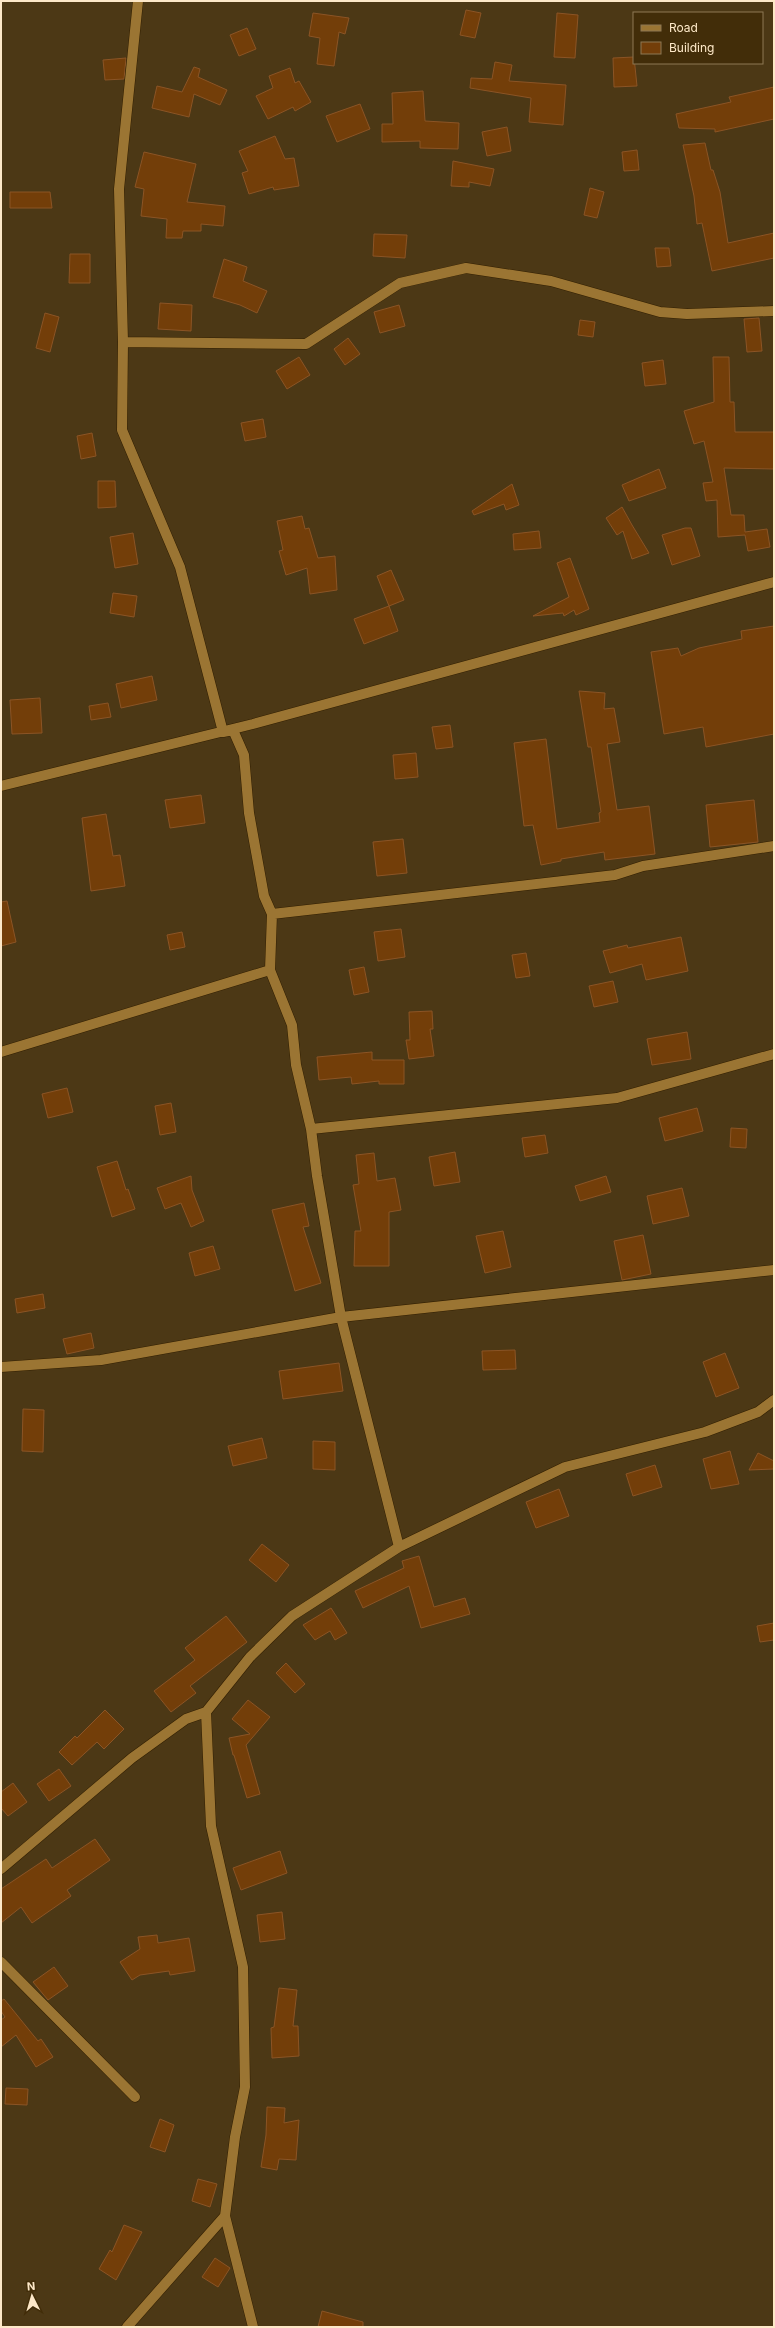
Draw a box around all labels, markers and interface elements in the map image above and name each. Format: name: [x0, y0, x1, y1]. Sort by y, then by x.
legend: [633, 12, 763, 64]
text: Road: [669, 20, 698, 35]
text: Building: [669, 40, 714, 55]
north arrow: [12, 2276, 52, 2316]
text: N: [26, 2279, 36, 2293]

